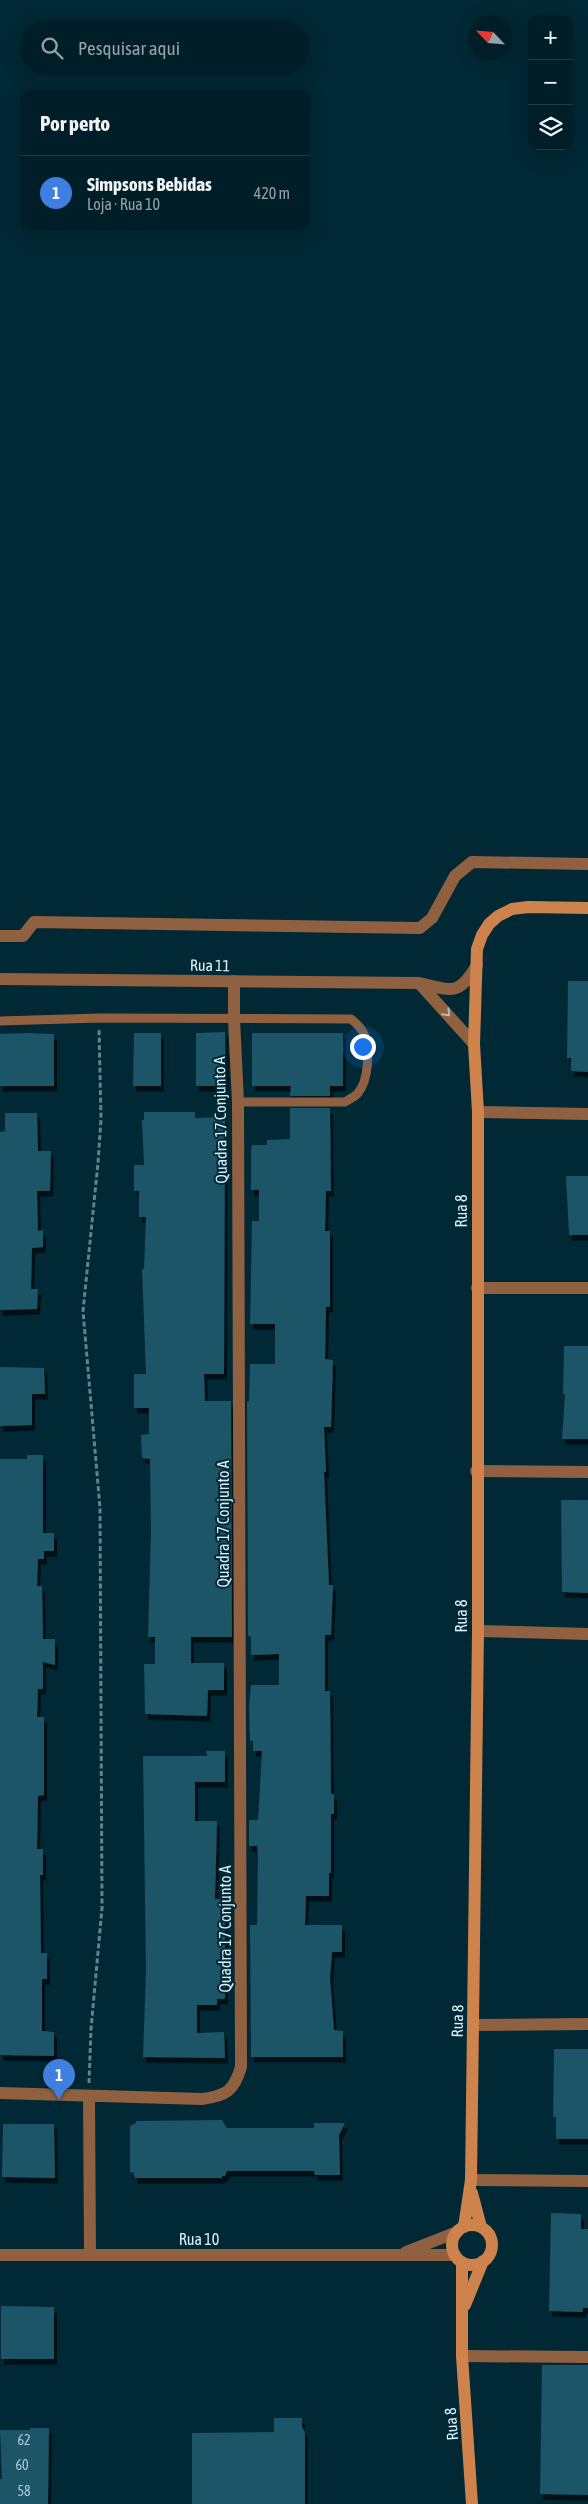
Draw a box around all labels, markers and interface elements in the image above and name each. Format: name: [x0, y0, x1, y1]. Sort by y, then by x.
north arrow: [468, 15, 513, 60]
map controls: [528, 15, 573, 150]
button: +: [528, 15, 573, 60]
search box: [20, 20, 310, 75]
icon: search: [38, 34, 66, 62]
text: Pesquisar aqui: [78, 37, 180, 59]
button: −: [528, 60, 573, 105]
button: layers: [528, 105, 573, 150]
text: Por perto: [40, 111, 110, 135]
text: Simpsons Bebidas: [87, 173, 212, 195]
text: 1: [52, 184, 60, 202]
text: 420 m: [254, 184, 290, 202]
text: Loja · Rua 10: [87, 195, 160, 213]
street label: Rua 11: [190, 956, 230, 974]
one-way arrow: [441, 1008, 450, 1017]
your location: [350, 1034, 376, 1060]
street label: Quadra 17 Conjunto A: [210, 1056, 231, 1184]
street label: Rua 8: [452, 1195, 470, 1227]
street label: Quadra 17 Conjunto A: [214, 1460, 233, 1588]
street label: Rua 8: [452, 1600, 470, 1632]
street label: Quadra 17 Conjunto A: [216, 1865, 235, 1993]
street label: Rua 8: [448, 2004, 466, 2038]
pin: 1: [43, 2059, 75, 2100]
street label: Rua 10: [179, 2230, 219, 2248]
street label: Rua 8: [441, 2407, 461, 2441]
house number: 62: [17, 2432, 31, 2448]
house number: 60: [15, 2457, 29, 2473]
house number: 58: [17, 2483, 31, 2499]

